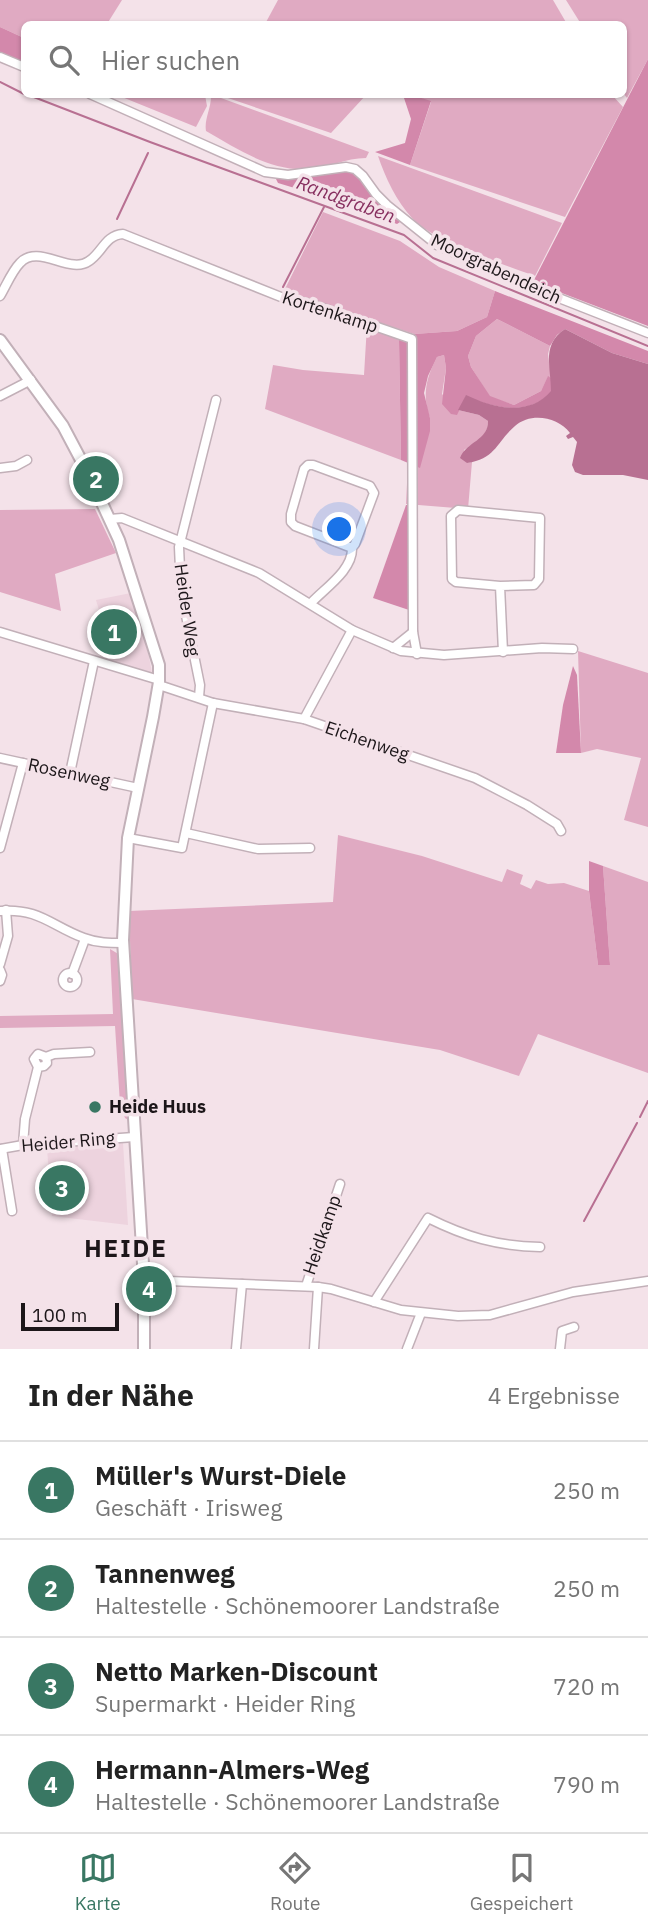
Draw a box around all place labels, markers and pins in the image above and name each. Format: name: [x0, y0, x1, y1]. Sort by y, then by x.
pin: 2: [73, 453, 119, 505]
pin: 1: [91, 606, 137, 658]
place label: Heide Huus: [109, 1095, 206, 1118]
marker: Heide Huus: [87, 1099, 103, 1115]
pin: 3: [39, 1162, 85, 1214]
pin: 4: [126, 1263, 172, 1315]

